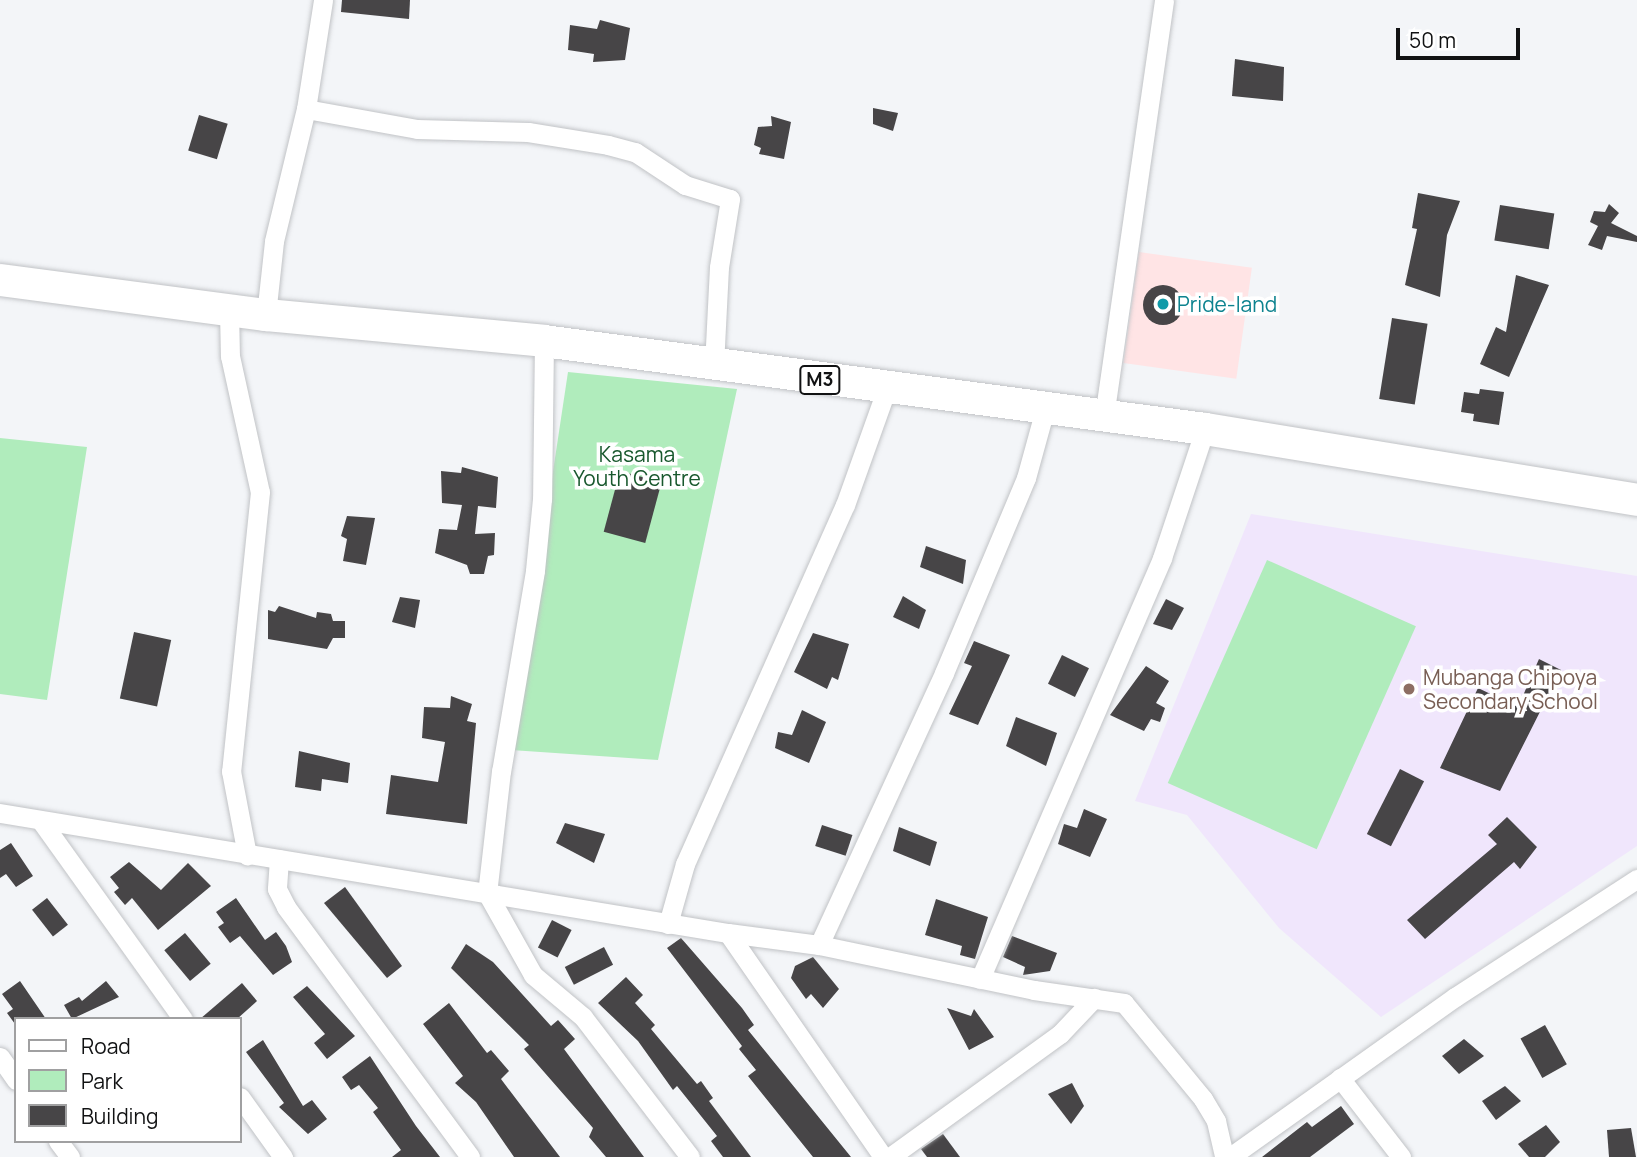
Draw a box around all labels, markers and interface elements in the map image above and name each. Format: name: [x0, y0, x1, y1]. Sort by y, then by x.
scale bar: [1399, 14, 1523, 58]
text: 50 m: [1409, 26, 1456, 54]
place label: Pride-land: [1177, 291, 1277, 317]
marker: Pride-land: [1155, 296, 1171, 312]
road number: M3: [799, 364, 841, 396]
park label: Kasama Youth Centre: [573, 441, 701, 491]
place label: Mubanga Chipoya Secondary School: [1423, 664, 1598, 714]
marker: Mubanga Chipoya Secondary School: [1401, 681, 1417, 697]
legend: [14, 1017, 242, 1143]
text: Road: [81, 1032, 131, 1060]
text: Park: [81, 1067, 123, 1095]
text: Building: [81, 1102, 158, 1130]

